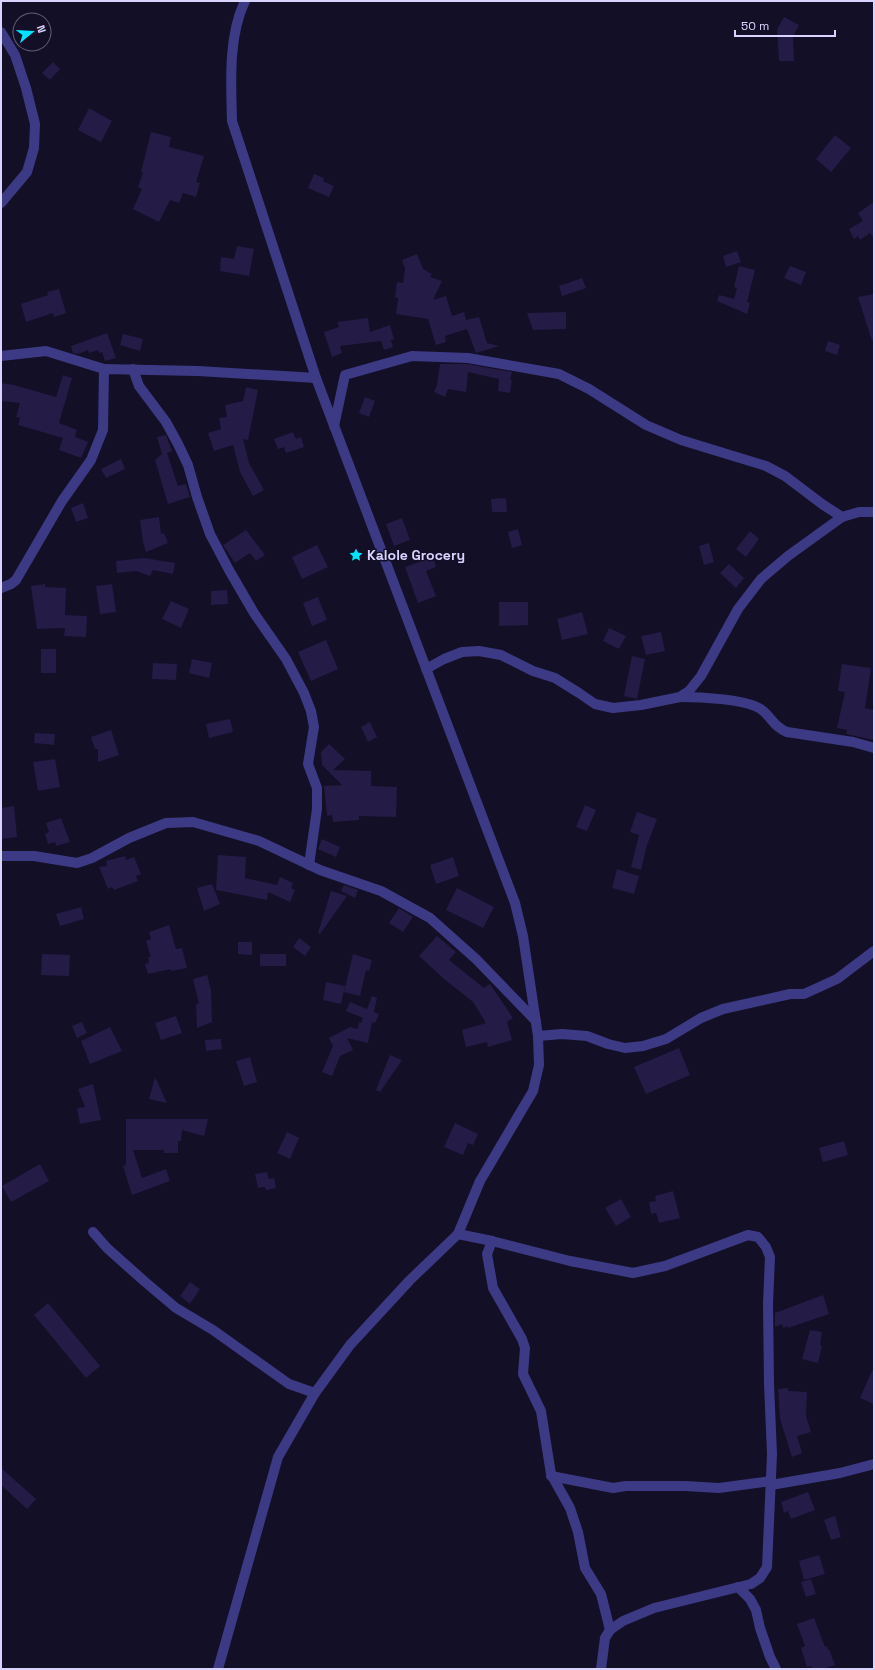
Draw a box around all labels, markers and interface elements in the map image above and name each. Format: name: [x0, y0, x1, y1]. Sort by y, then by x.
north arrow: [12, 12, 52, 52]
scale bar: [735, 12, 835, 38]
text: 50 m: [741, 18, 769, 34]
text: N: [34, 23, 49, 35]
place label: Kalole Grocery: [367, 546, 465, 564]
place icon: Kalole Grocery: [348, 547, 364, 563]

